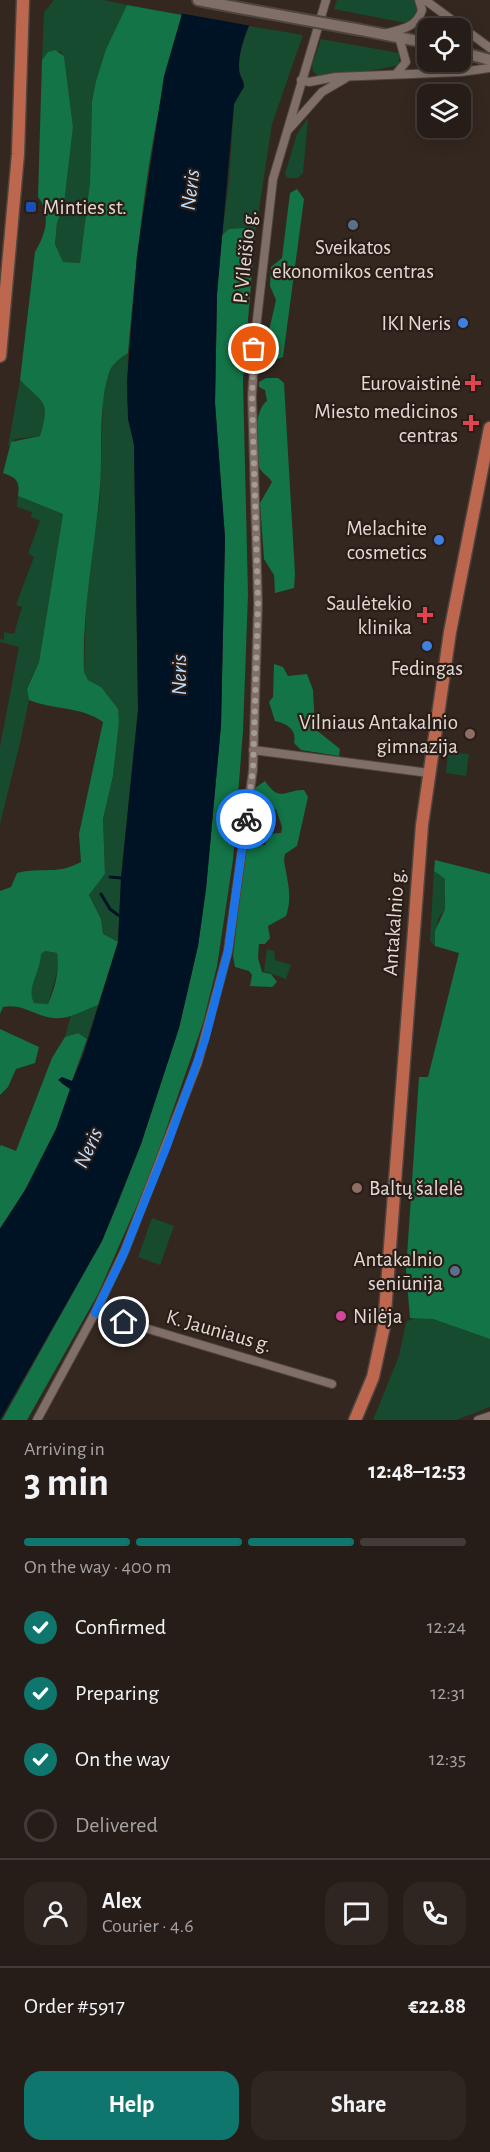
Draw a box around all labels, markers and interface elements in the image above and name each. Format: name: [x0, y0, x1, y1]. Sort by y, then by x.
map controls: [417, 18, 471, 138]
button: locate: [417, 18, 471, 72]
button: layers: [417, 84, 471, 138]
water label: Neris: [177, 168, 203, 212]
place label: Minties st.: [43, 197, 127, 218]
marker: Minties st.: [24, 200, 38, 214]
street label: P. Vileišio g.: [230, 209, 260, 305]
marker: Sveikatos ekonomikos centras: [346, 218, 360, 232]
place label: Sveikatos ekonomikos centras: [272, 237, 434, 282]
place label: IKI Neris: [382, 313, 451, 334]
marker: IKI Neris: [456, 316, 470, 330]
pin: [228, 323, 279, 374]
icon: bag: [237, 332, 270, 365]
place label: Eurovaistinė: [361, 373, 461, 394]
marker: Eurovaistinė: [466, 376, 480, 390]
place label: Miesto medicinos centras: [314, 401, 458, 446]
marker: Miesto medicinos centras: [462, 414, 480, 432]
place label: Melachite cosmetics: [346, 518, 427, 563]
marker: Melachite cosmetics: [432, 533, 446, 547]
place label: Saulėtekio klinika: [326, 593, 412, 638]
marker: Saulėtekio klinika: [416, 606, 434, 624]
marker: Fedingas: [420, 639, 434, 653]
water label: Neris: [168, 654, 190, 696]
place label: Fedingas: [391, 658, 463, 679]
place label: Vilniaus Antakalnio gimnazija: [299, 712, 458, 757]
marker: Vilniaus Antakalnio gimnazija: [463, 727, 477, 741]
courier: [216, 789, 276, 849]
icon: bike: [230, 803, 263, 836]
street label: Antakalnio g.: [380, 867, 408, 977]
water label: Neris: [69, 1125, 107, 1171]
place label: Baltų šalelė: [369, 1178, 463, 1199]
marker: Baltų šalelė: [350, 1181, 364, 1195]
place label: Antakalnio seniūnija: [354, 1249, 443, 1294]
marker: Antakalnio seniūnija: [448, 1264, 462, 1278]
pin: [98, 1296, 149, 1347]
icon: home: [107, 1305, 140, 1338]
street label: K. Jauniaus g.: [164, 1306, 274, 1356]
place label: Nilėja: [353, 1306, 403, 1327]
marker: Nilėja: [334, 1309, 348, 1323]
text: Arriving in: [24, 1439, 105, 1459]
text: 12:48–12:53: [368, 1460, 466, 1482]
text: 3 min: [24, 1464, 109, 1503]
text: On the way · 400 m: [24, 1557, 172, 1577]
icon: check: [24, 1611, 57, 1644]
text: Confirmed: [75, 1616, 166, 1638]
text: 12:24: [427, 1617, 466, 1637]
icon: check: [24, 1677, 57, 1710]
text: Preparing: [75, 1682, 159, 1704]
text: 12:31: [430, 1683, 466, 1703]
icon: check: [24, 1743, 57, 1776]
text: On the way: [75, 1748, 170, 1770]
text: 12:35: [429, 1749, 466, 1769]
text: Delivered: [75, 1814, 158, 1836]
button: person: [24, 1882, 87, 1945]
button: chat: [325, 1882, 388, 1945]
button: phone: [403, 1882, 466, 1945]
text: Alex: [102, 1890, 142, 1912]
text: Courier · 4.6: [102, 1916, 194, 1936]
text: Order #5917: [24, 1995, 125, 2017]
text: €22.88: [408, 1995, 466, 2017]
button: Help: [24, 2071, 239, 2140]
button: Share: [251, 2071, 466, 2140]

